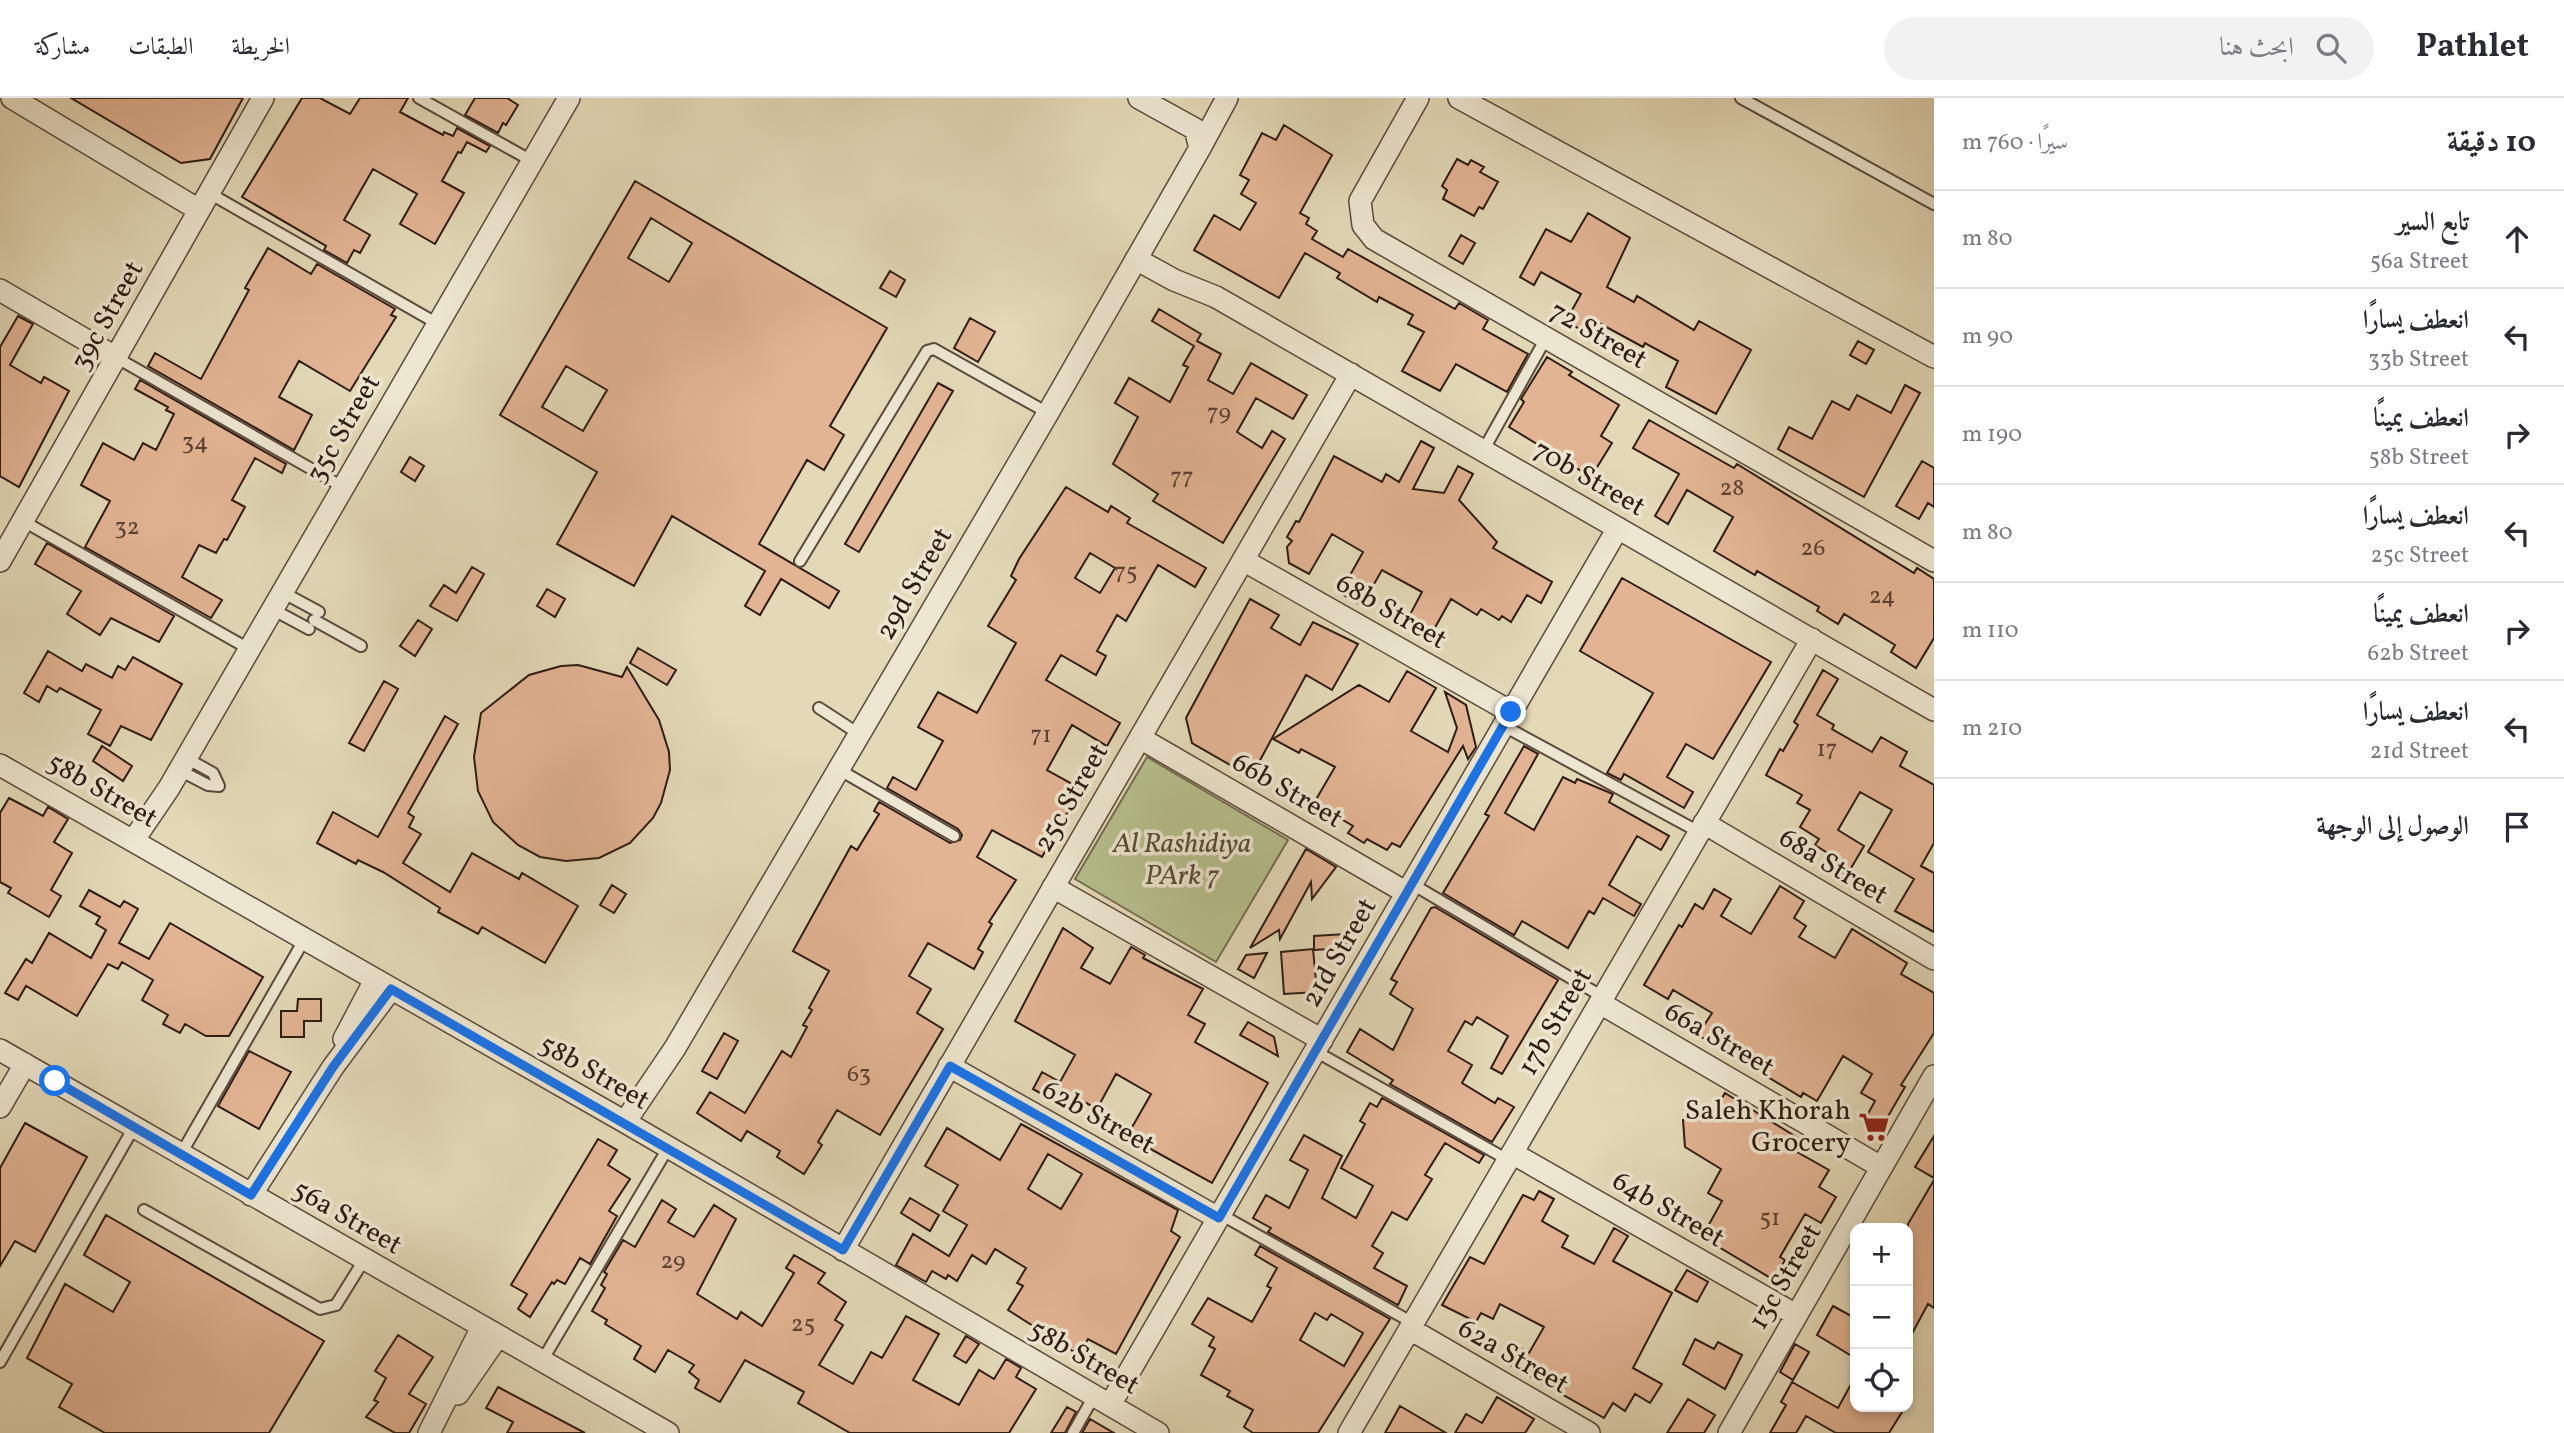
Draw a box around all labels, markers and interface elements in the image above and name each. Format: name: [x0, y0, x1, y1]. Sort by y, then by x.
search box: [1884, 17, 2374, 80]
text: Pathlet: [2416, 25, 2529, 71]
icon: search: [2312, 29, 2350, 67]
text: ابحث هنا: [2219, 30, 2294, 66]
text: مشاركة: [35, 31, 90, 65]
text: الطبقات: [128, 31, 194, 65]
text: الخريطة: [232, 31, 290, 65]
text: 10 دقيقة: [2447, 122, 2536, 164]
text: سيرًا · 760 m: [1962, 127, 2068, 159]
text: تابع السير: [2396, 205, 2469, 241]
icon: ahead: [2498, 220, 2536, 258]
text: 80 m: [1962, 223, 2012, 255]
text: 56a Street: [2370, 246, 2469, 278]
street label: 39c Street: [62, 254, 154, 378]
street label: 72 Street: [1542, 292, 1654, 380]
text: انعطف يسارًا: [2363, 303, 2469, 339]
icon: left: [2498, 318, 2536, 356]
text: 90 m: [1962, 321, 2013, 353]
text: 33b Street: [2368, 344, 2469, 376]
street label: 35c Street: [297, 368, 391, 490]
house number: 79: [1207, 397, 1231, 431]
text: انعطف يمينًا: [2373, 401, 2469, 437]
icon: right: [2498, 416, 2536, 454]
text: 190 m: [1962, 419, 2022, 451]
house number: 34: [182, 426, 208, 460]
street label: 70b Street: [1526, 431, 1652, 527]
text: 58b Street: [2369, 442, 2469, 474]
house number: 77: [1170, 461, 1194, 495]
house number: 28: [1719, 472, 1745, 506]
text: انعطف يسارًا: [2363, 499, 2469, 535]
house number: 32: [114, 511, 140, 545]
icon: left: [2498, 514, 2536, 552]
text: 80 m: [1962, 517, 2012, 549]
street label: 29d Street: [867, 521, 963, 647]
house number: 26: [1800, 532, 1826, 566]
text: 25c Street: [2370, 540, 2469, 572]
house number: 75: [1114, 556, 1138, 590]
street label: 68b Street: [1328, 564, 1454, 660]
house number: 24: [1869, 580, 1895, 614]
text: انعطف يمينًا: [2373, 597, 2469, 633]
icon: right: [2498, 612, 2536, 650]
text: 110 m: [1962, 615, 2019, 647]
text: 62b Street: [2368, 638, 2469, 670]
text: انعطف يسارًا: [2363, 695, 2469, 731]
route end: [1495, 696, 1526, 727]
icon: left: [2498, 710, 2536, 748]
text: 210 m: [1962, 713, 2022, 745]
house number: 71: [1031, 719, 1051, 753]
house number: 17: [1817, 733, 1837, 767]
street label: 25c Street: [1025, 736, 1119, 860]
text: 21d Street: [2370, 736, 2469, 768]
street label: 66b Street: [1224, 743, 1350, 839]
street label: 58b Street: [39, 744, 165, 838]
icon: arrive: [2498, 808, 2536, 846]
text: الوصول إلى الوجهة: [2316, 809, 2469, 845]
street label: 68a Street: [1771, 819, 1895, 915]
park label: Al Rashidiya PArk 7: [1112, 825, 1251, 896]
street label: 21d Street: [1293, 891, 1387, 1015]
street label: 17b Street: [1509, 961, 1603, 1083]
street label: 66a Street: [1657, 993, 1781, 1087]
street label: 58b Street: [531, 1026, 657, 1120]
house number: 63: [847, 1058, 871, 1092]
route start: [39, 1065, 70, 1096]
street label: 62b Street: [1035, 1071, 1161, 1165]
place label: Saleh Khorah Grocery: [1685, 1092, 1851, 1163]
supermarket icon: Saleh Khorah Grocery: [1857, 1110, 1891, 1144]
street label: 64b Street: [1604, 1162, 1732, 1258]
street label: 56a Street: [285, 1171, 409, 1265]
house number: 51: [1760, 1202, 1780, 1236]
street label: 13c Street: [1740, 1217, 1832, 1337]
map controls: [1850, 1223, 1913, 1412]
button: +: [1850, 1223, 1913, 1286]
house number: 29: [660, 1245, 686, 1279]
button: −: [1850, 1286, 1913, 1349]
house number: 25: [791, 1308, 815, 1342]
street label: 62a Street: [1450, 1310, 1576, 1404]
street label: 58b Street: [1021, 1311, 1147, 1405]
button: locate: [1850, 1349, 1913, 1412]

